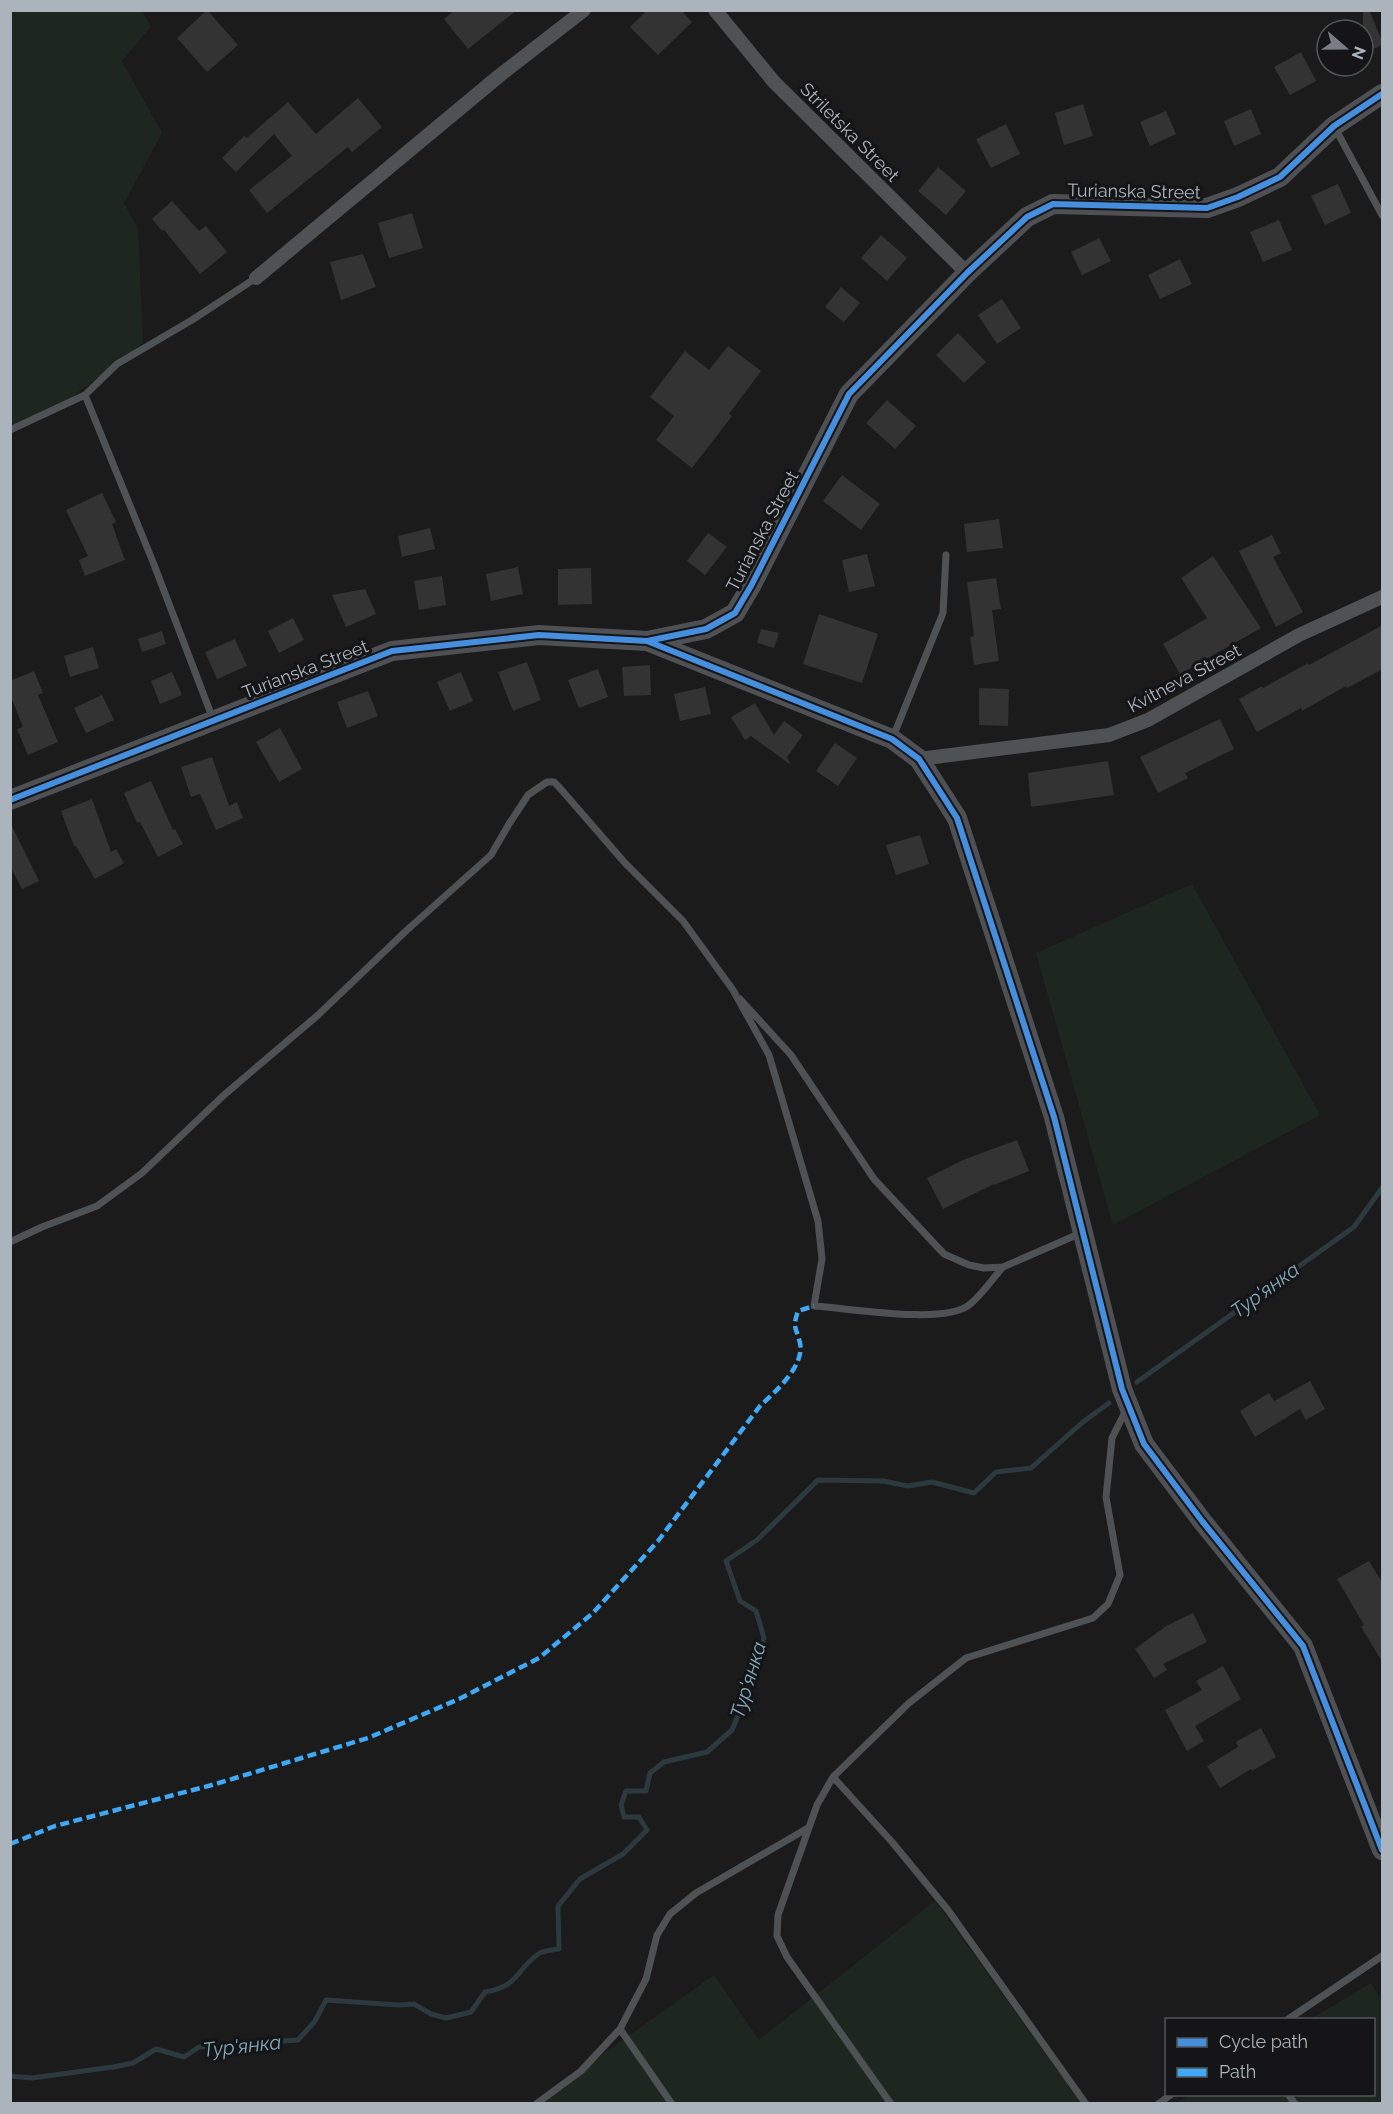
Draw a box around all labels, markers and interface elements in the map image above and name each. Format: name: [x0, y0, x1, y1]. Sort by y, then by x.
north arrow: [1315, 18, 1375, 78]
text: N: [1348, 44, 1370, 62]
street label: Striletska Street: [796, 78, 904, 186]
street label: Turianska Street: [1067, 179, 1201, 203]
street label: Turianska Street: [721, 467, 803, 595]
street label: Turianska Street: [239, 635, 371, 703]
street label: Kvitneva Street: [1124, 639, 1244, 717]
water label: Тур'янка: [1226, 1257, 1304, 1323]
water label: Тур'янка: [725, 1639, 771, 1721]
legend: [1165, 2018, 1375, 2096]
water label: Тур'янка: [202, 2030, 282, 2062]
text: Cycle path: [1219, 2031, 1308, 2052]
text: Path: [1219, 2061, 1256, 2082]

